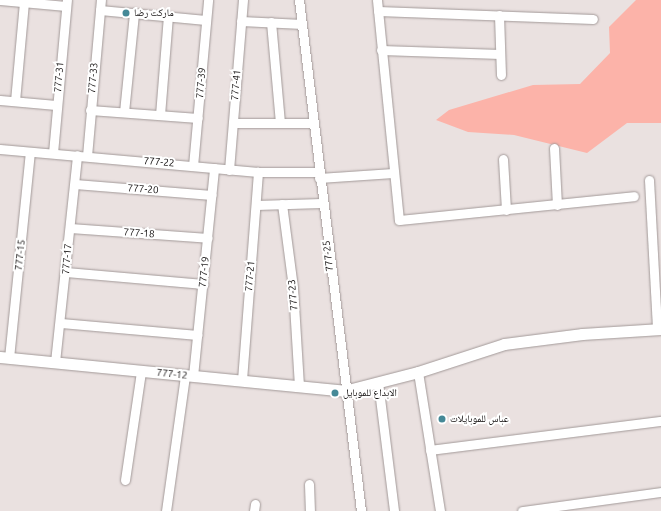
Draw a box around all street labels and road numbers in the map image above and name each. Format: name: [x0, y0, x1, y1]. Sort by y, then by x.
street label: 777-31: [52, 61, 66, 93]
street label: 777-33: [86, 62, 100, 94]
street label: 777-39: [194, 67, 208, 99]
street label: 777-41: [229, 69, 243, 101]
street label: 777-22: [143, 155, 175, 169]
street label: 777-20: [127, 182, 159, 196]
street label: 777-18: [123, 226, 155, 240]
street label: 777-15: [12, 239, 28, 271]
street label: 777-25: [320, 240, 336, 272]
street label: 777-17: [60, 243, 74, 275]
street label: 777-19: [196, 256, 212, 288]
street label: 777-21: [243, 260, 257, 292]
street label: 777-23: [286, 279, 300, 311]
street label: 777-12: [156, 366, 188, 382]

